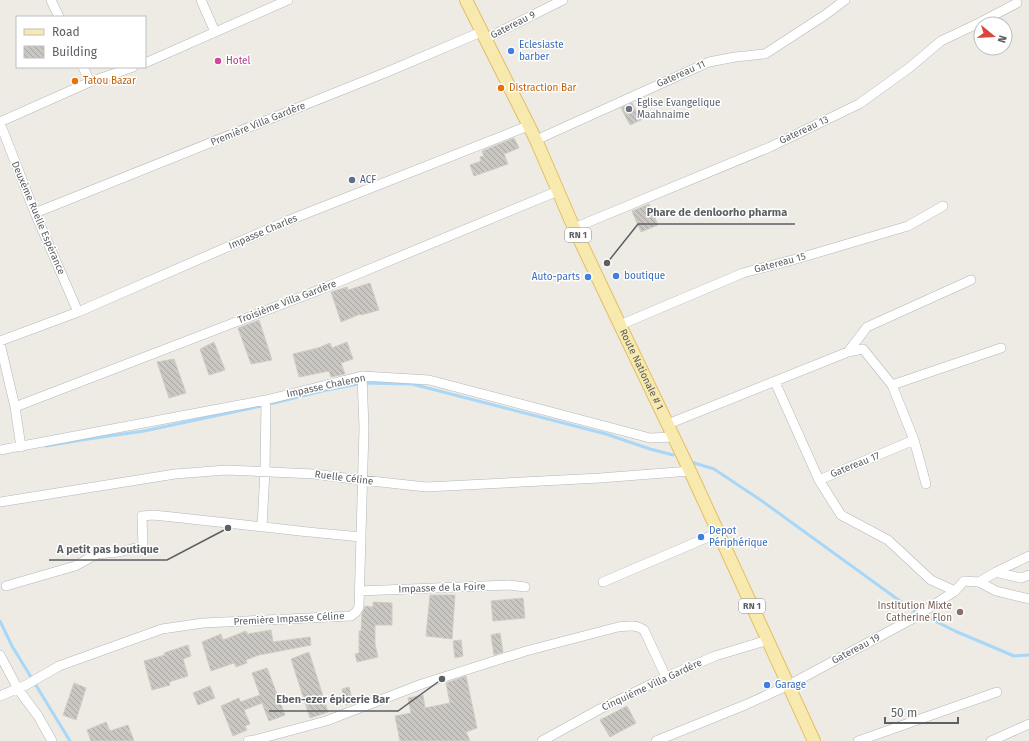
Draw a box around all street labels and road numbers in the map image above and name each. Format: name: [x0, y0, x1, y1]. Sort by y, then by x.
street label: Gatereau 9: [489, 9, 537, 41]
street label: Gatereau 11: [655, 58, 707, 90]
street label: Première Villa Gardère: [209, 99, 307, 149]
street label: Gatereau 13: [778, 113, 830, 147]
street label: Deuxème Ruelle Espérance: [9, 159, 67, 277]
street label: Impasse Charles: [227, 212, 300, 252]
road number: RN 1: [565, 228, 591, 242]
street label: Gatereau 15: [753, 250, 807, 276]
street label: Troisième Villa Gardère: [236, 278, 338, 326]
street label: Route Nationale # 1: [617, 327, 666, 412]
street label: Impasse Chaleron: [285, 372, 367, 400]
street label: Gatereau 17: [829, 449, 882, 480]
street label: Ruelle Céline: [314, 468, 374, 488]
street label: Impasse de la Foire: [398, 580, 486, 596]
road number: RN 1: [739, 599, 765, 613]
street label: Première Impasse Céline: [233, 610, 345, 628]
street label: Gatereau 19: [830, 631, 882, 667]
street label: Cinquième Villa Gardère: [600, 657, 704, 713]

